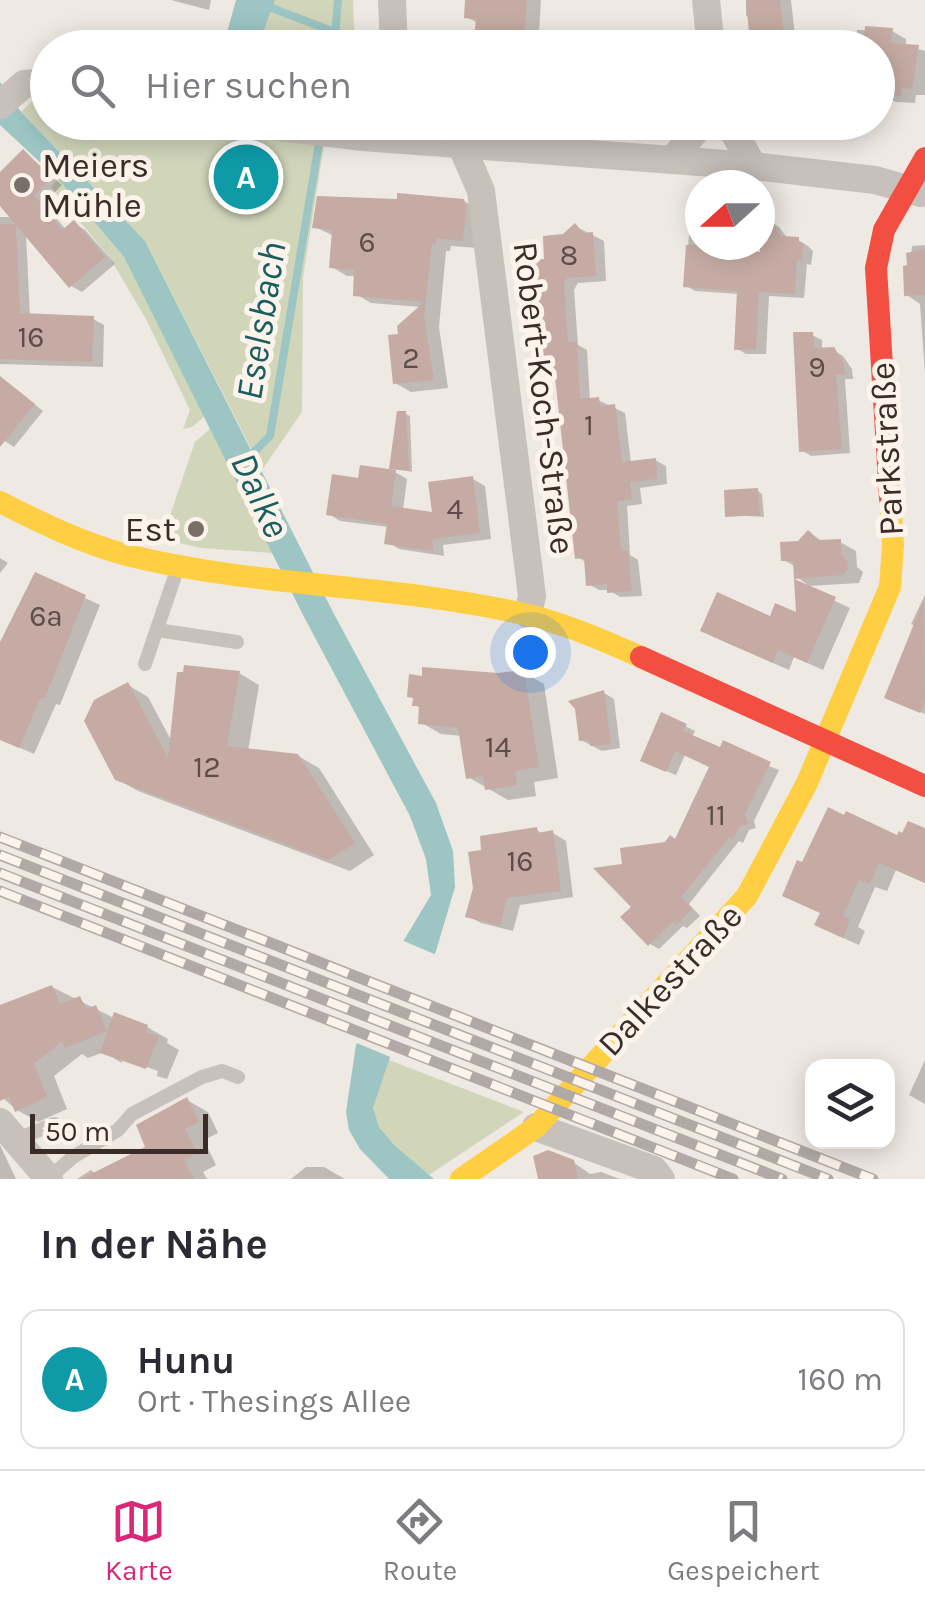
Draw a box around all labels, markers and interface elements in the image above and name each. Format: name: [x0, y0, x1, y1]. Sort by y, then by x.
search box: [30, 30, 895, 140]
icon: search: [65, 58, 120, 113]
text: Hier suchen: [145, 63, 352, 108]
pin: A: [214, 140, 278, 214]
place label: Meiers Mühle: [42, 145, 149, 226]
north arrow: [685, 170, 775, 260]
marker: Meiers Mühle: [11, 174, 33, 196]
house number: 6: [358, 224, 376, 260]
house number: 8: [560, 237, 578, 273]
water label: Eselsbach: [226, 239, 296, 403]
street label: Robert-Koch-Straße: [504, 239, 584, 557]
house number: 16: [17, 319, 45, 355]
house number: 2: [402, 340, 420, 376]
house number: 9: [808, 349, 826, 385]
street label: Parkstraße: [862, 361, 912, 537]
house number: 1: [584, 407, 594, 443]
water label: Dalke: [221, 446, 299, 544]
house number: 4: [447, 491, 464, 527]
place label: Est: [125, 509, 176, 550]
marker: Est: [185, 518, 207, 540]
house number: 6a: [29, 598, 63, 634]
your location: [505, 627, 556, 678]
house number: 14: [485, 729, 512, 765]
house number: 12: [193, 749, 221, 785]
house number: 11: [706, 797, 726, 833]
house number: 16: [506, 843, 534, 879]
street label: Dalkestraße: [589, 896, 751, 1064]
map controls: [805, 1059, 895, 1149]
button: layers: [805, 1059, 895, 1149]
scale bar: [30, 1109, 208, 1154]
text: 50 m: [45, 1115, 110, 1148]
text: In der Nähe: [40, 1219, 268, 1269]
text: Hunu: [137, 1338, 235, 1383]
text: A: [64, 1361, 85, 1398]
text: 160 m: [798, 1361, 883, 1398]
text: Ort · Thesings Allee: [137, 1383, 411, 1420]
tab: Karte: [105, 1494, 173, 1587]
tab: Route: [383, 1494, 457, 1587]
tab: Gespeichert: [667, 1494, 820, 1587]

